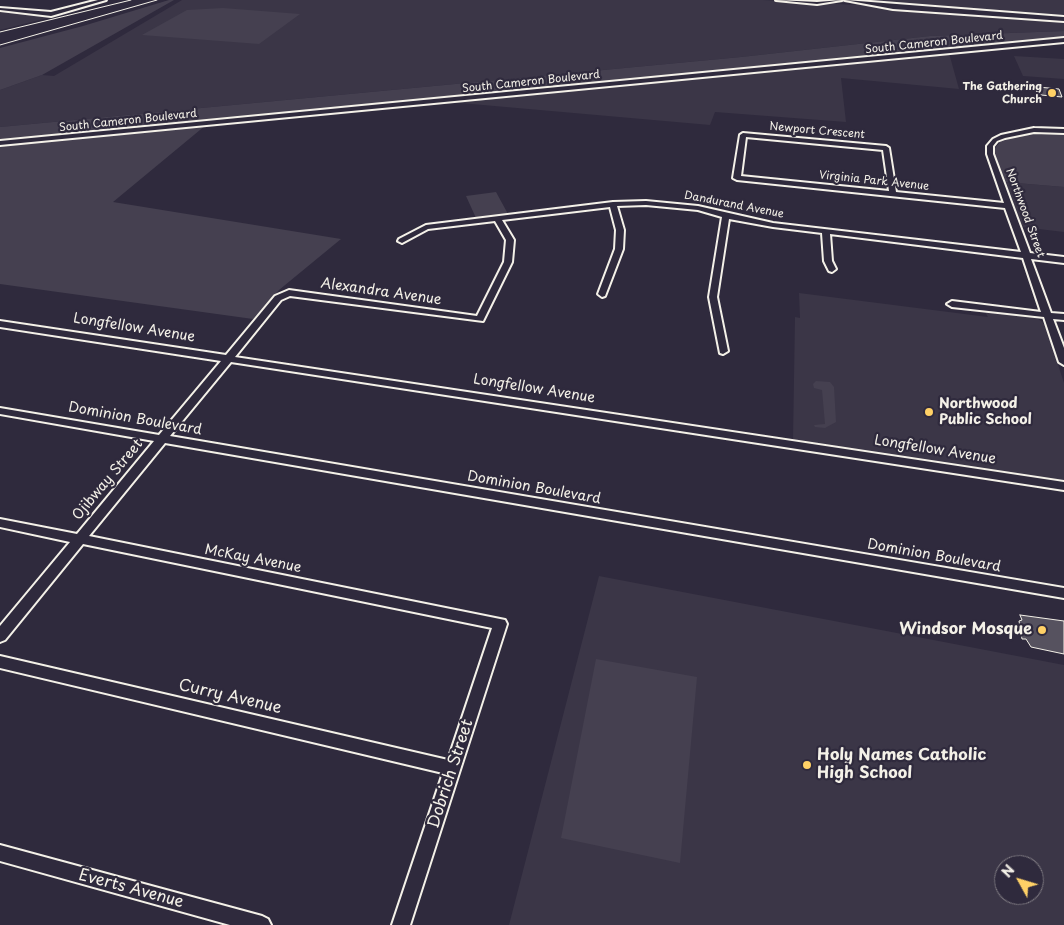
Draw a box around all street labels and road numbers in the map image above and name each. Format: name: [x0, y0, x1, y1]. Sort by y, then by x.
street label: South Cameron Boulevard: [864, 29, 1004, 57]
street label: South Cameron Boulevard: [461, 68, 601, 96]
street label: South Cameron Boulevard: [58, 107, 198, 135]
street label: Newport Crescent: [769, 120, 865, 142]
street label: Northwood Street: [1003, 167, 1047, 259]
street label: Virginia Park Avenue: [818, 169, 930, 193]
street label: Dandurand Avenue: [683, 189, 785, 221]
street label: Alexandra Avenue: [320, 275, 442, 309]
street label: Longfellow Avenue: [72, 310, 196, 346]
street label: Longfellow Avenue: [472, 371, 596, 407]
street label: Dominion Boulevard: [67, 399, 203, 439]
street label: Longfellow Avenue: [873, 432, 997, 468]
street label: Ojibway Street: [69, 436, 147, 524]
street label: Dominion Boulevard: [466, 468, 602, 508]
street label: Dominion Boulevard: [866, 536, 1002, 576]
street label: McKay Avenue: [203, 541, 303, 577]
street label: Curry Avenue: [177, 676, 283, 718]
street label: Dobrich Street: [424, 717, 478, 831]
street label: Everts Avenue: [76, 866, 186, 912]

